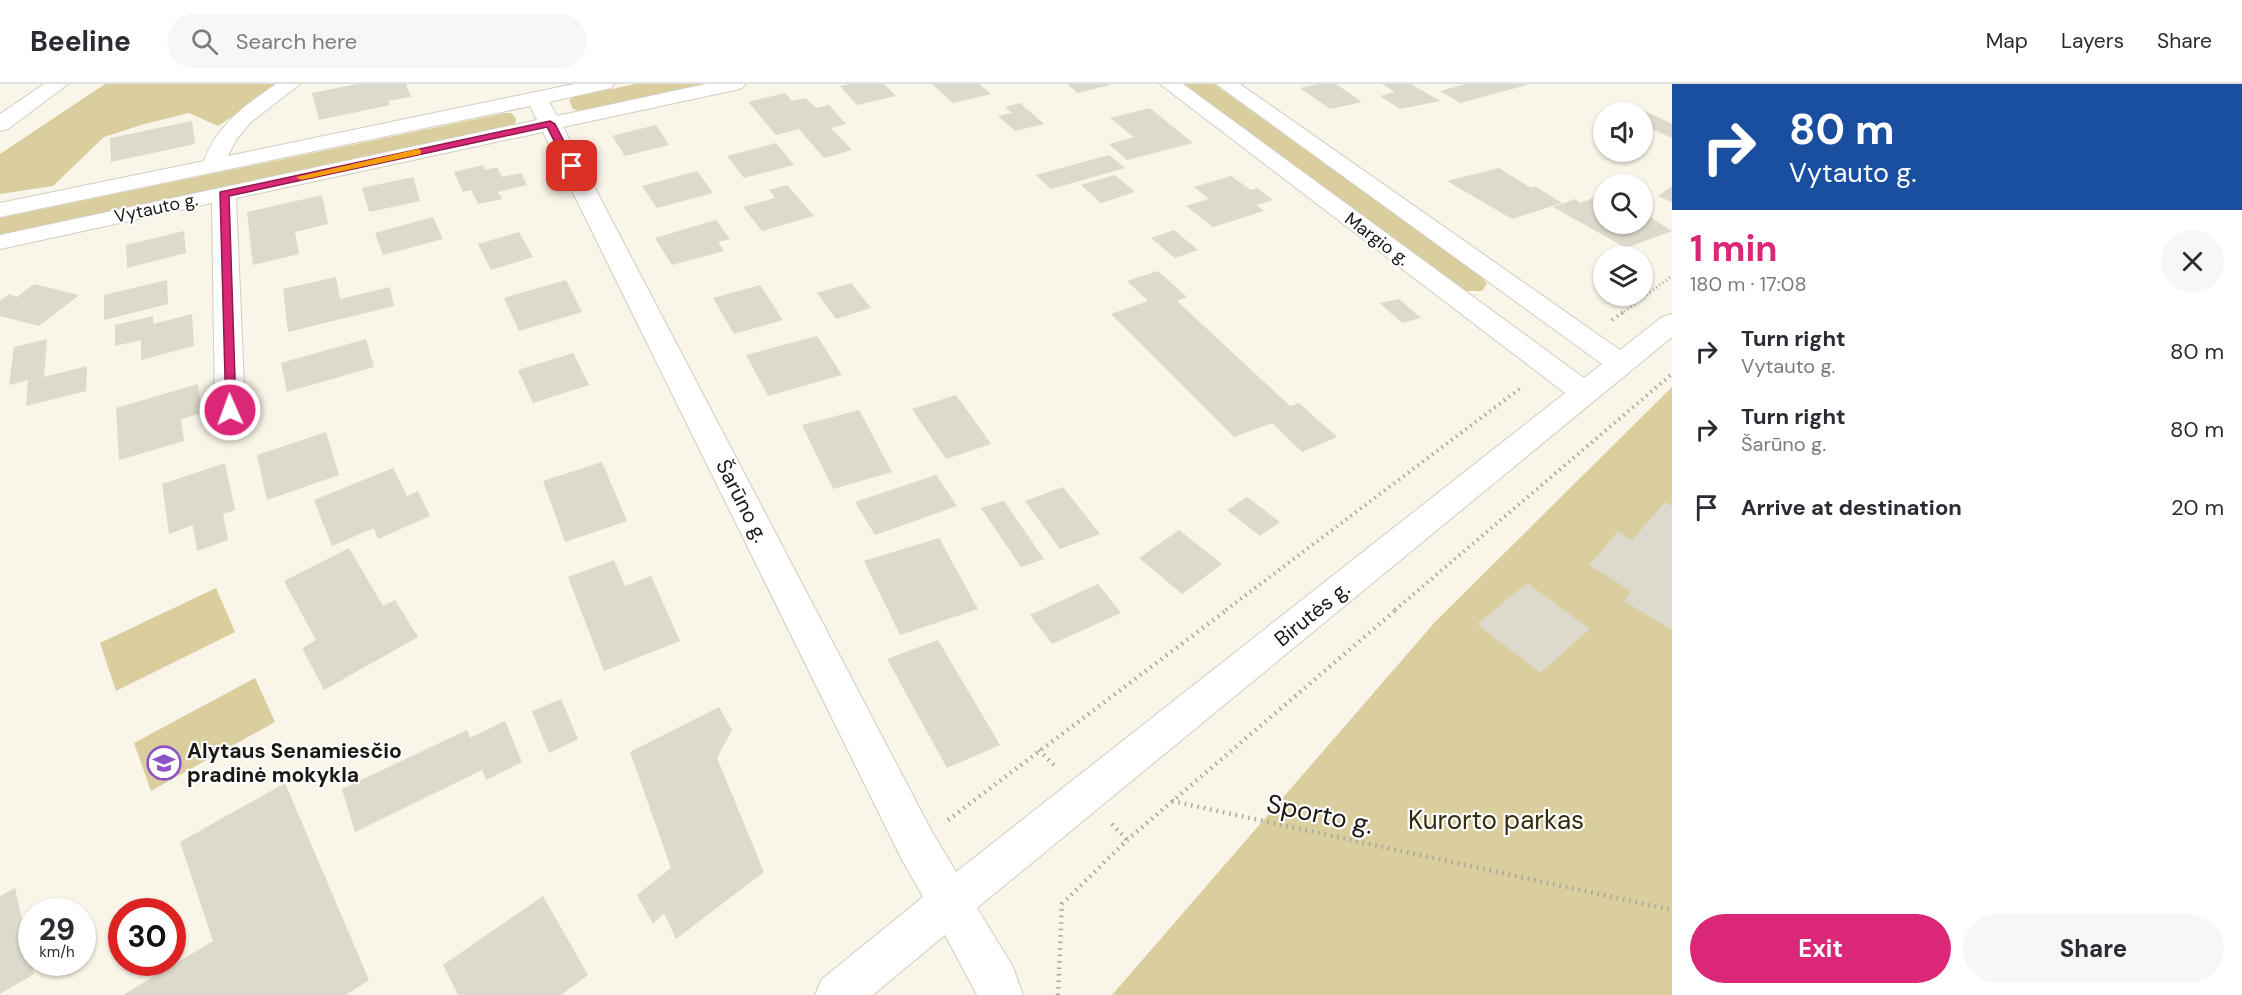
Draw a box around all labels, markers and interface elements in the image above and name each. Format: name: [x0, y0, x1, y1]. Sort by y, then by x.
search box: [167, 14, 587, 68]
text: Beeline: [30, 23, 131, 60]
icon: search: [188, 25, 221, 58]
text: Search here: [236, 27, 357, 56]
text: Map: [1986, 27, 2028, 55]
text: Layers: [2061, 27, 2124, 55]
text: Share: [2157, 27, 2212, 55]
map controls: [1593, 102, 1653, 306]
button: sound: [1593, 102, 1653, 162]
text: 80 m: [1789, 102, 1895, 157]
icon: right: [1690, 108, 1768, 186]
pin: [546, 140, 597, 191]
icon: arrive: [555, 149, 588, 182]
text: Vytauto g.: [1789, 155, 1917, 190]
button: search: [1593, 174, 1653, 234]
street label: Vytauto g.: [112, 187, 200, 229]
street label: Margio g.: [1340, 207, 1414, 271]
text: 1 min: [1690, 225, 1778, 272]
button: close: [2161, 230, 2224, 293]
button: layers: [1593, 246, 1653, 306]
text: 180 m · 17:08: [1690, 271, 1807, 297]
text: Turn right: [1741, 324, 1846, 353]
icon: right: [1690, 335, 1723, 368]
text: 80 m: [2170, 337, 2224, 366]
text: Vytauto g.: [1741, 353, 1836, 379]
position arrow: [198, 378, 262, 442]
text: Turn right: [1741, 402, 1846, 431]
icon: right: [1690, 413, 1723, 446]
text: 80 m: [2170, 415, 2224, 444]
text: Šarūno g.: [1741, 431, 1826, 457]
street label: Šarūno g.: [709, 455, 775, 547]
icon: arrive: [1690, 491, 1723, 524]
text: Arrive at destination: [1741, 493, 1962, 522]
text: 20 m: [2171, 493, 2224, 522]
street label: Birutės g.: [1268, 575, 1356, 653]
place label: Alytaus Senamiesčio pradinė mokykla: [187, 737, 402, 789]
school or university icon: Alytaus Senamiesčio pradinė mokykla: [146, 745, 182, 781]
street label: Sporto g.: [1264, 786, 1376, 842]
park label: Kurorto parkas: [1408, 803, 1584, 837]
speed limit sign: 30: [108, 898, 186, 976]
text: 29: [39, 910, 75, 949]
button: Exit: [1690, 914, 1951, 983]
button: Share: [1963, 914, 2224, 983]
text: km/h: [39, 942, 75, 962]

